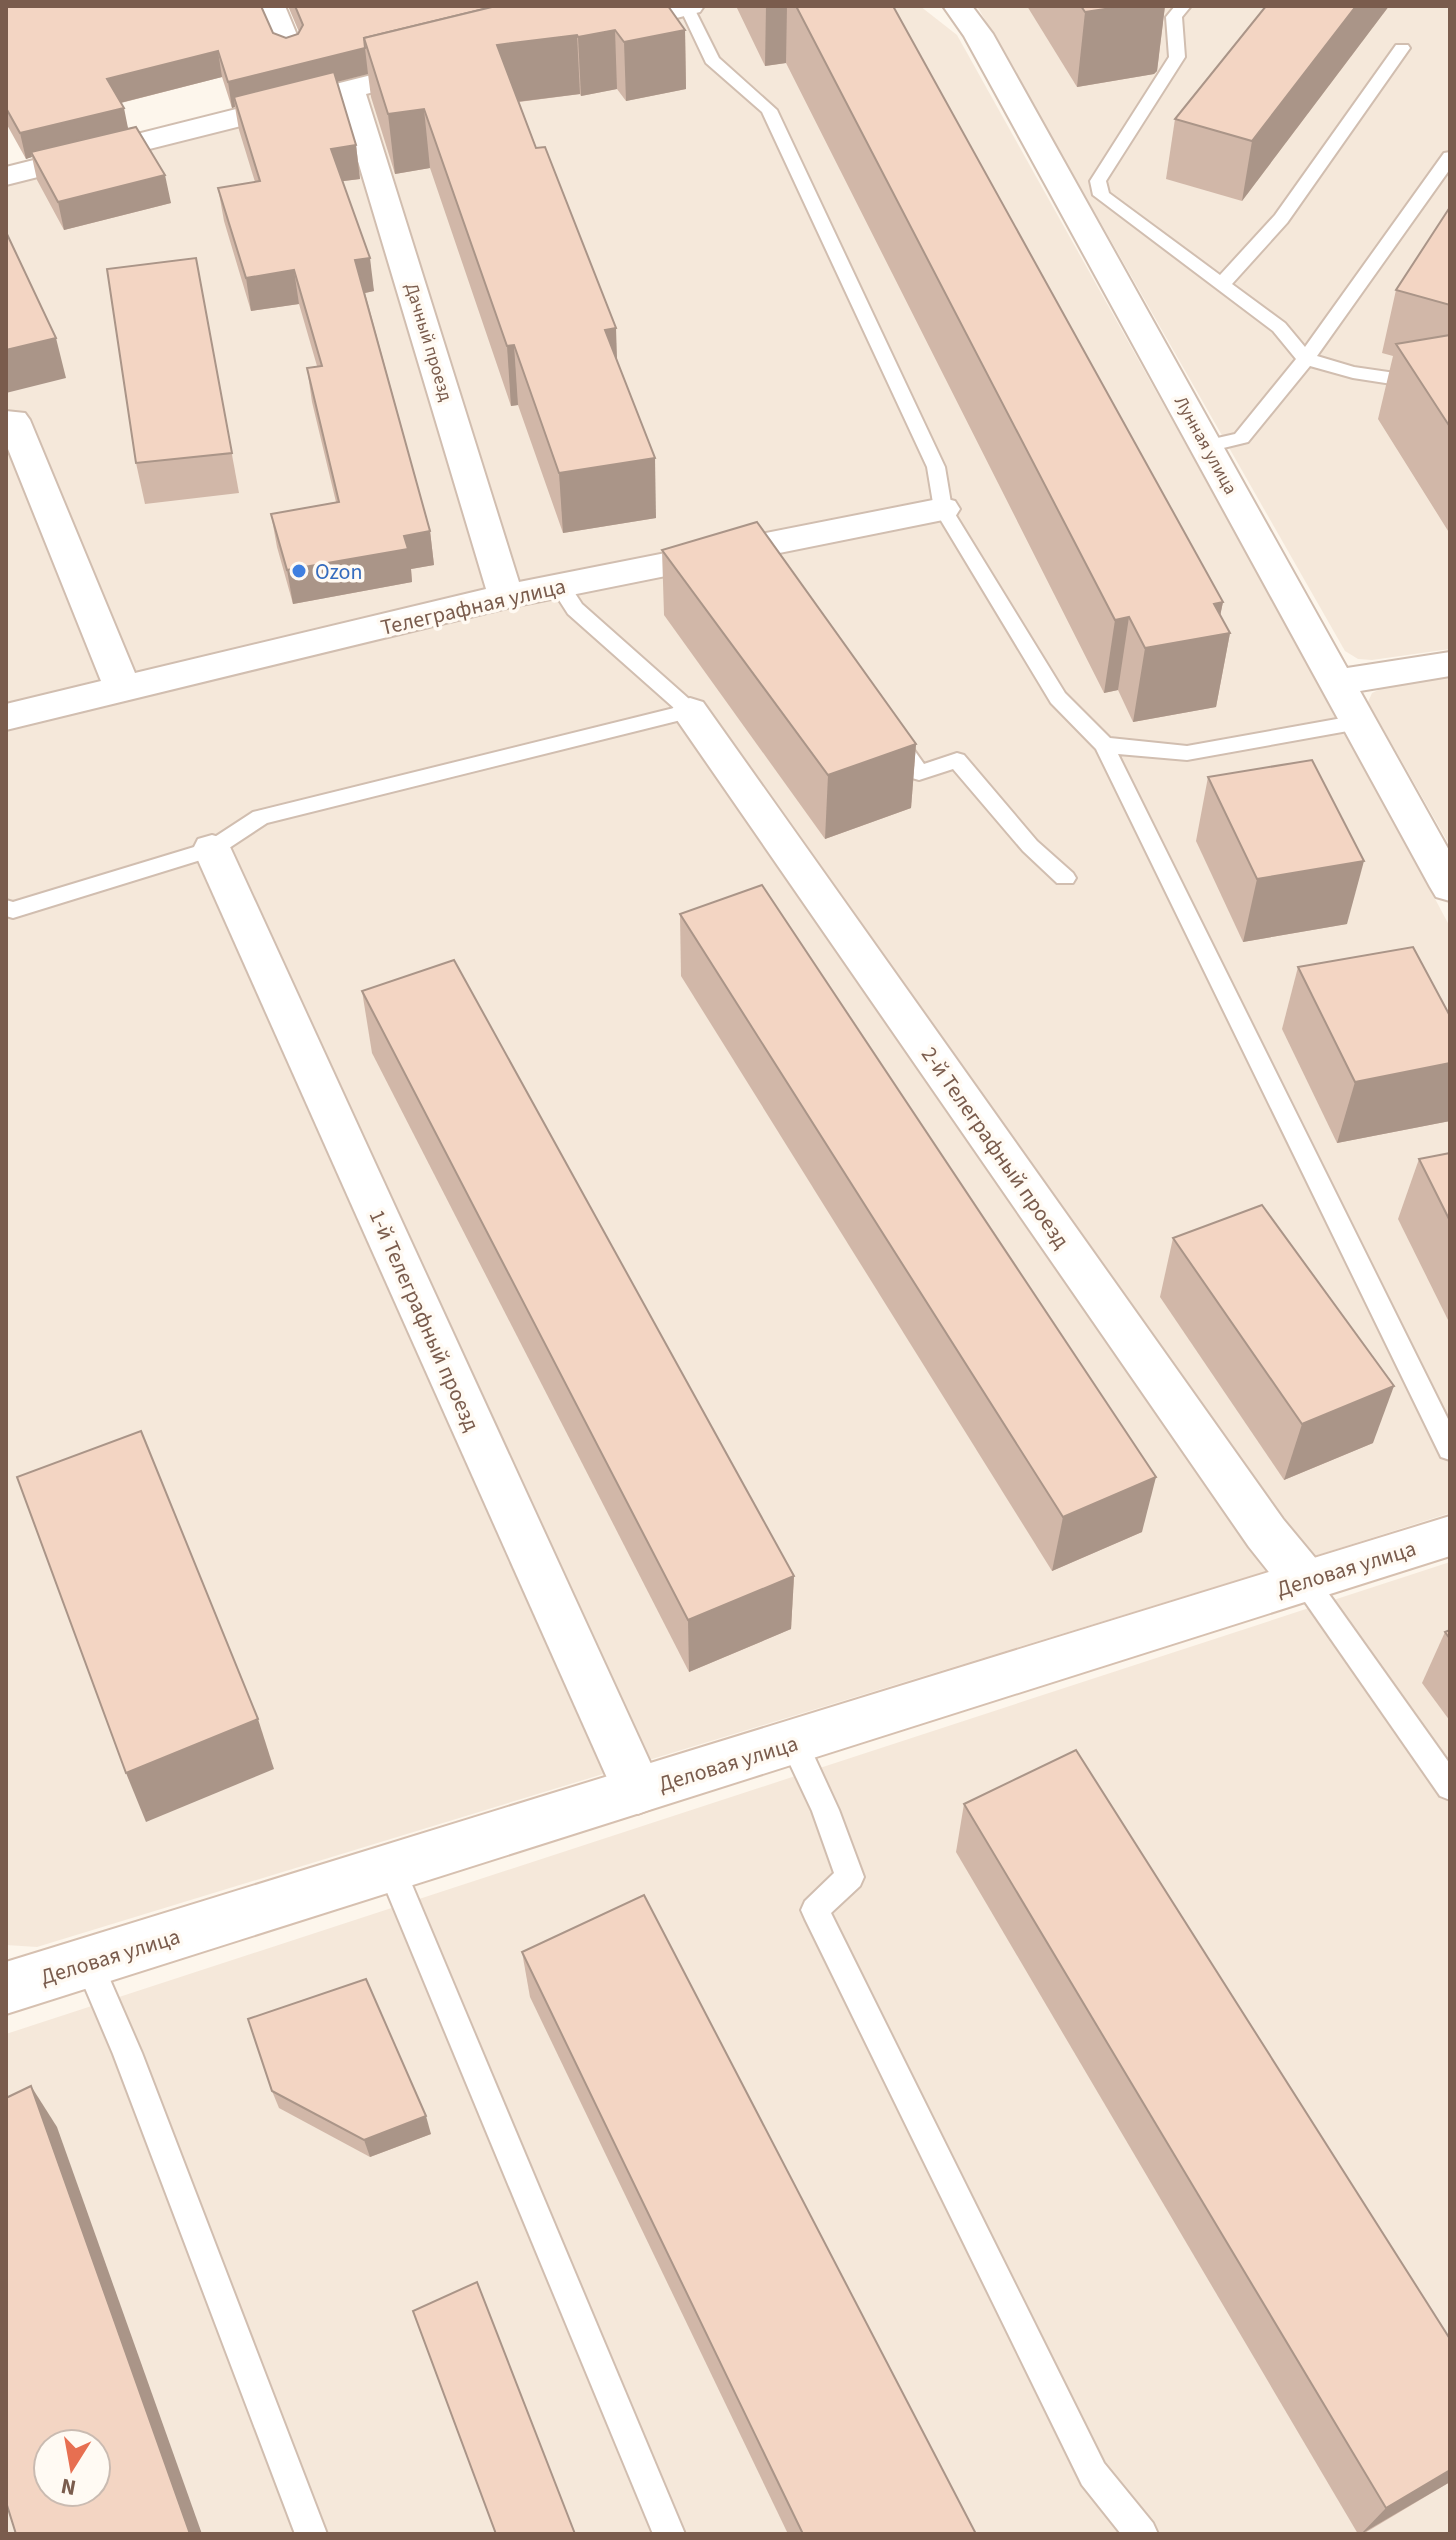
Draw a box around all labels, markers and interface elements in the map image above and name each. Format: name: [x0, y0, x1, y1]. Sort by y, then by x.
street label: Дачный проезд: [399, 280, 458, 405]
street label: Лунная улица: [1168, 391, 1243, 499]
place label: Ozon: [315, 556, 363, 588]
marker: Ozon: [290, 562, 308, 580]
street label: Телеграфная улица: [378, 570, 569, 644]
street label: 2-й Телеграфный проезд: [913, 1040, 1077, 1255]
street label: 1-й Телеграфный проезд: [361, 1204, 488, 1437]
street label: Деловая улица: [1273, 1533, 1420, 1605]
street label: Деловая улица: [655, 1728, 802, 1800]
street label: Деловая улица: [37, 1921, 184, 1993]
north arrow: [32, 2428, 112, 2508]
text: N: [58, 2470, 79, 2504]

